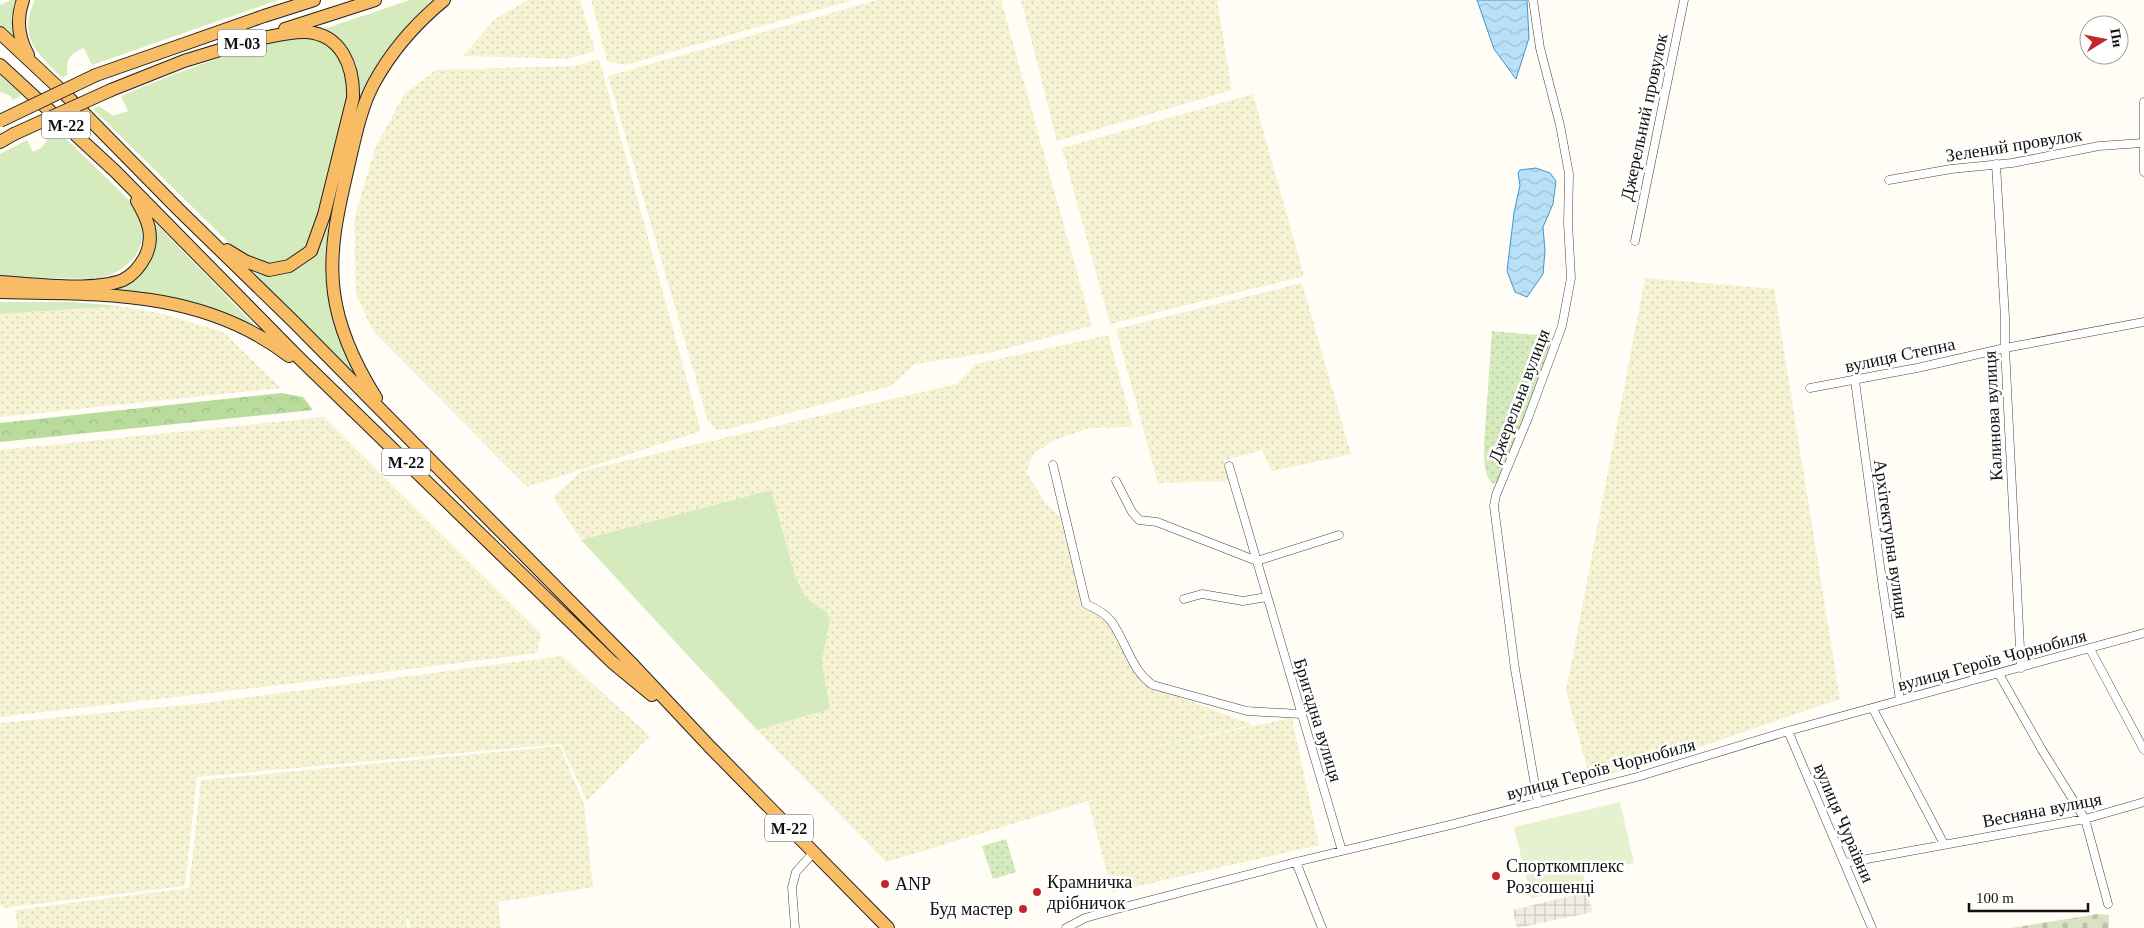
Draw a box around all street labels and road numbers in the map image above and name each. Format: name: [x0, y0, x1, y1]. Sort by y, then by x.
road number: М-03: [218, 29, 266, 56]
street label: Джерельний провулок: [1616, 31, 1672, 202]
road number: М-22: [42, 112, 90, 138]
street label: Зелений провулок: [1944, 124, 2084, 166]
street label: Джерельна вулиця: [1484, 326, 1554, 466]
street label: вулиця Степна: [1843, 334, 1957, 376]
street label: Калинова вулиця: [1980, 350, 2006, 482]
road number: М-22: [382, 448, 430, 476]
street label: Архітектурна вулиця: [1870, 458, 1912, 620]
street label: вулиця Героїв Чорнобиля: [1895, 625, 2089, 695]
street label: Бригадна вулиця: [1290, 656, 1346, 784]
street label: вулиця Героїв Чорнобиля: [1504, 734, 1698, 804]
street label: вулиця Чураївни: [1810, 760, 1878, 886]
street label: Весняна вулиця: [1981, 789, 2103, 831]
road number: М-22: [765, 814, 813, 841]

